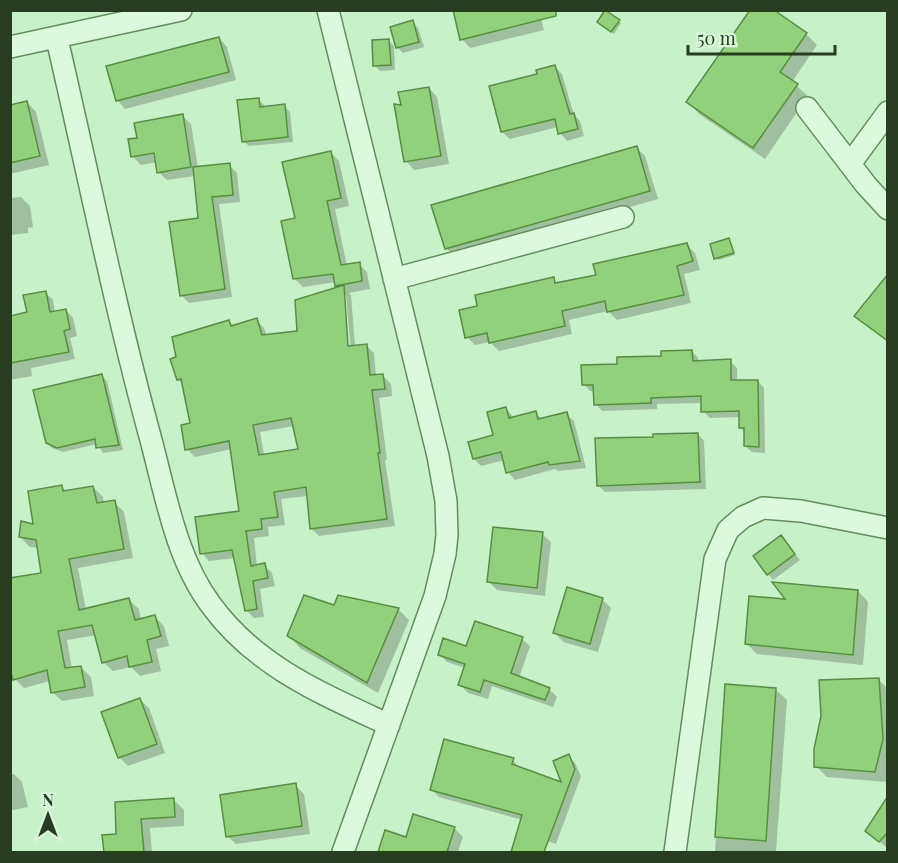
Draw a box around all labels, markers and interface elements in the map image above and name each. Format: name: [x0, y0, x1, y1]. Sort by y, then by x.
scale bar: [688, 18, 835, 56]
text: 50 m: [697, 26, 736, 50]
north arrow: [18, 785, 78, 845]
text: N: [42, 789, 54, 810]

